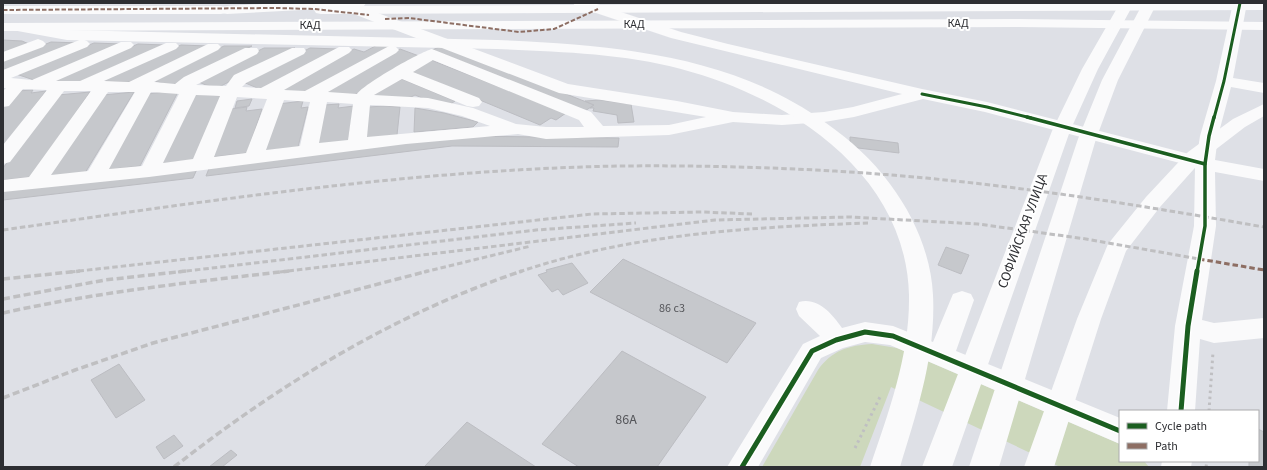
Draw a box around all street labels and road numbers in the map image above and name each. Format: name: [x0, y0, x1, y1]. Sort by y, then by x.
street label: КАД: [947, 15, 969, 32]
street label: КАД: [623, 16, 645, 33]
street label: КАД: [299, 17, 321, 34]
street label: СОФИЙСКАЯ УЛИЦА: [993, 170, 1053, 291]

